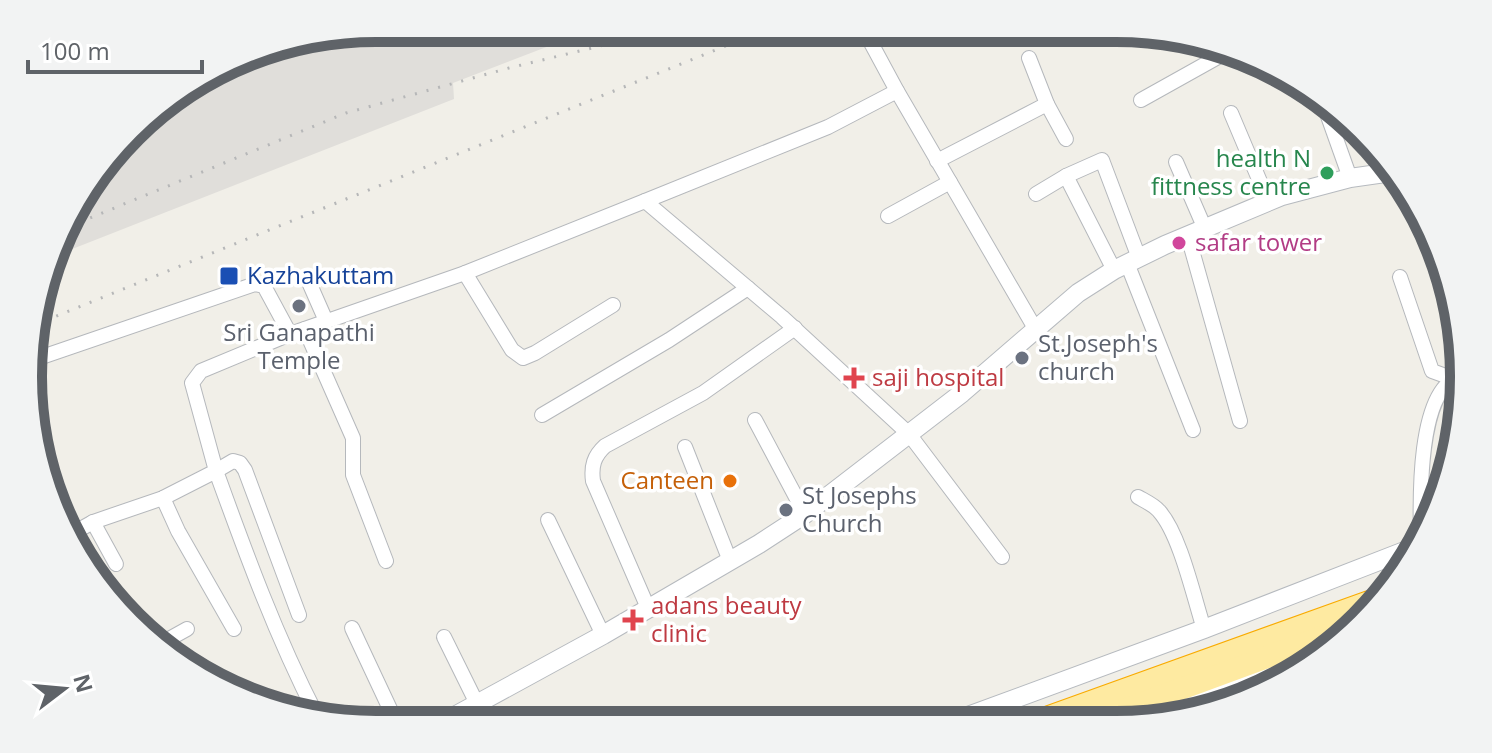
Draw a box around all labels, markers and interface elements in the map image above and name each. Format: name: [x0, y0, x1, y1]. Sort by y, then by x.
scale bar: [28, 24, 202, 74]
text: 100 m: [40, 34, 110, 67]
place label: health N fittness centre: [1151, 141, 1311, 202]
marker: health N fittness centre: [1318, 164, 1336, 182]
place label: safar tower: [1195, 225, 1322, 258]
marker: safar tower: [1170, 234, 1188, 252]
place label: Kazhakuttam: [247, 258, 394, 291]
marker: Kazhakuttam: [218, 265, 240, 287]
marker: Sri Ganapathi Temple: [290, 297, 308, 315]
place label: Sri Ganapathi Temple: [223, 315, 375, 376]
place label: St.Joseph's church: [1038, 326, 1158, 387]
marker: St.Joseph's church: [1013, 349, 1031, 367]
place label: saji hospital: [872, 360, 1004, 393]
marker: saji hospital: [843, 367, 865, 389]
place label: Canteen: [621, 463, 714, 496]
marker: Canteen: [721, 472, 739, 490]
place label: St Josephs Church: [802, 478, 917, 539]
marker: St Josephs Church: [777, 501, 795, 519]
place label: adans beauty clinic: [651, 588, 803, 649]
marker: adans beauty clinic: [622, 609, 644, 631]
north arrow: [24, 649, 104, 729]
text: N: [67, 670, 101, 696]

